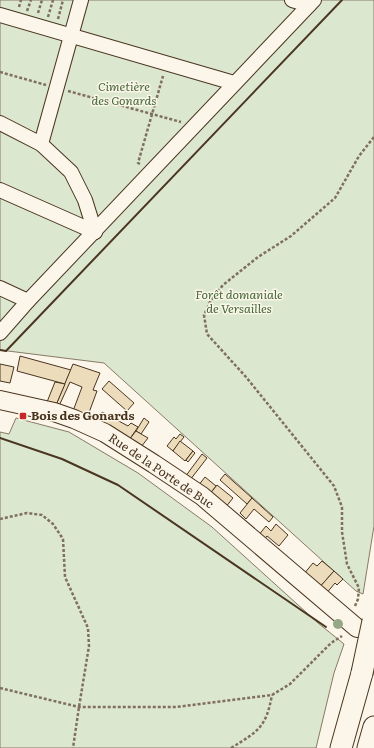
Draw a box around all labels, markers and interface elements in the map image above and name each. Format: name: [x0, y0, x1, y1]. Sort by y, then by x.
park label: Cimetière des Gonards: [91, 77, 157, 109]
park label: Forêt domaniale de Versailles: [195, 285, 283, 317]
place label: Bois des Gonards: [31, 406, 134, 424]
marker: Bois des Gonards: [18, 411, 28, 421]
street label: Rue de la Porte de Buc: [105, 428, 218, 512]

